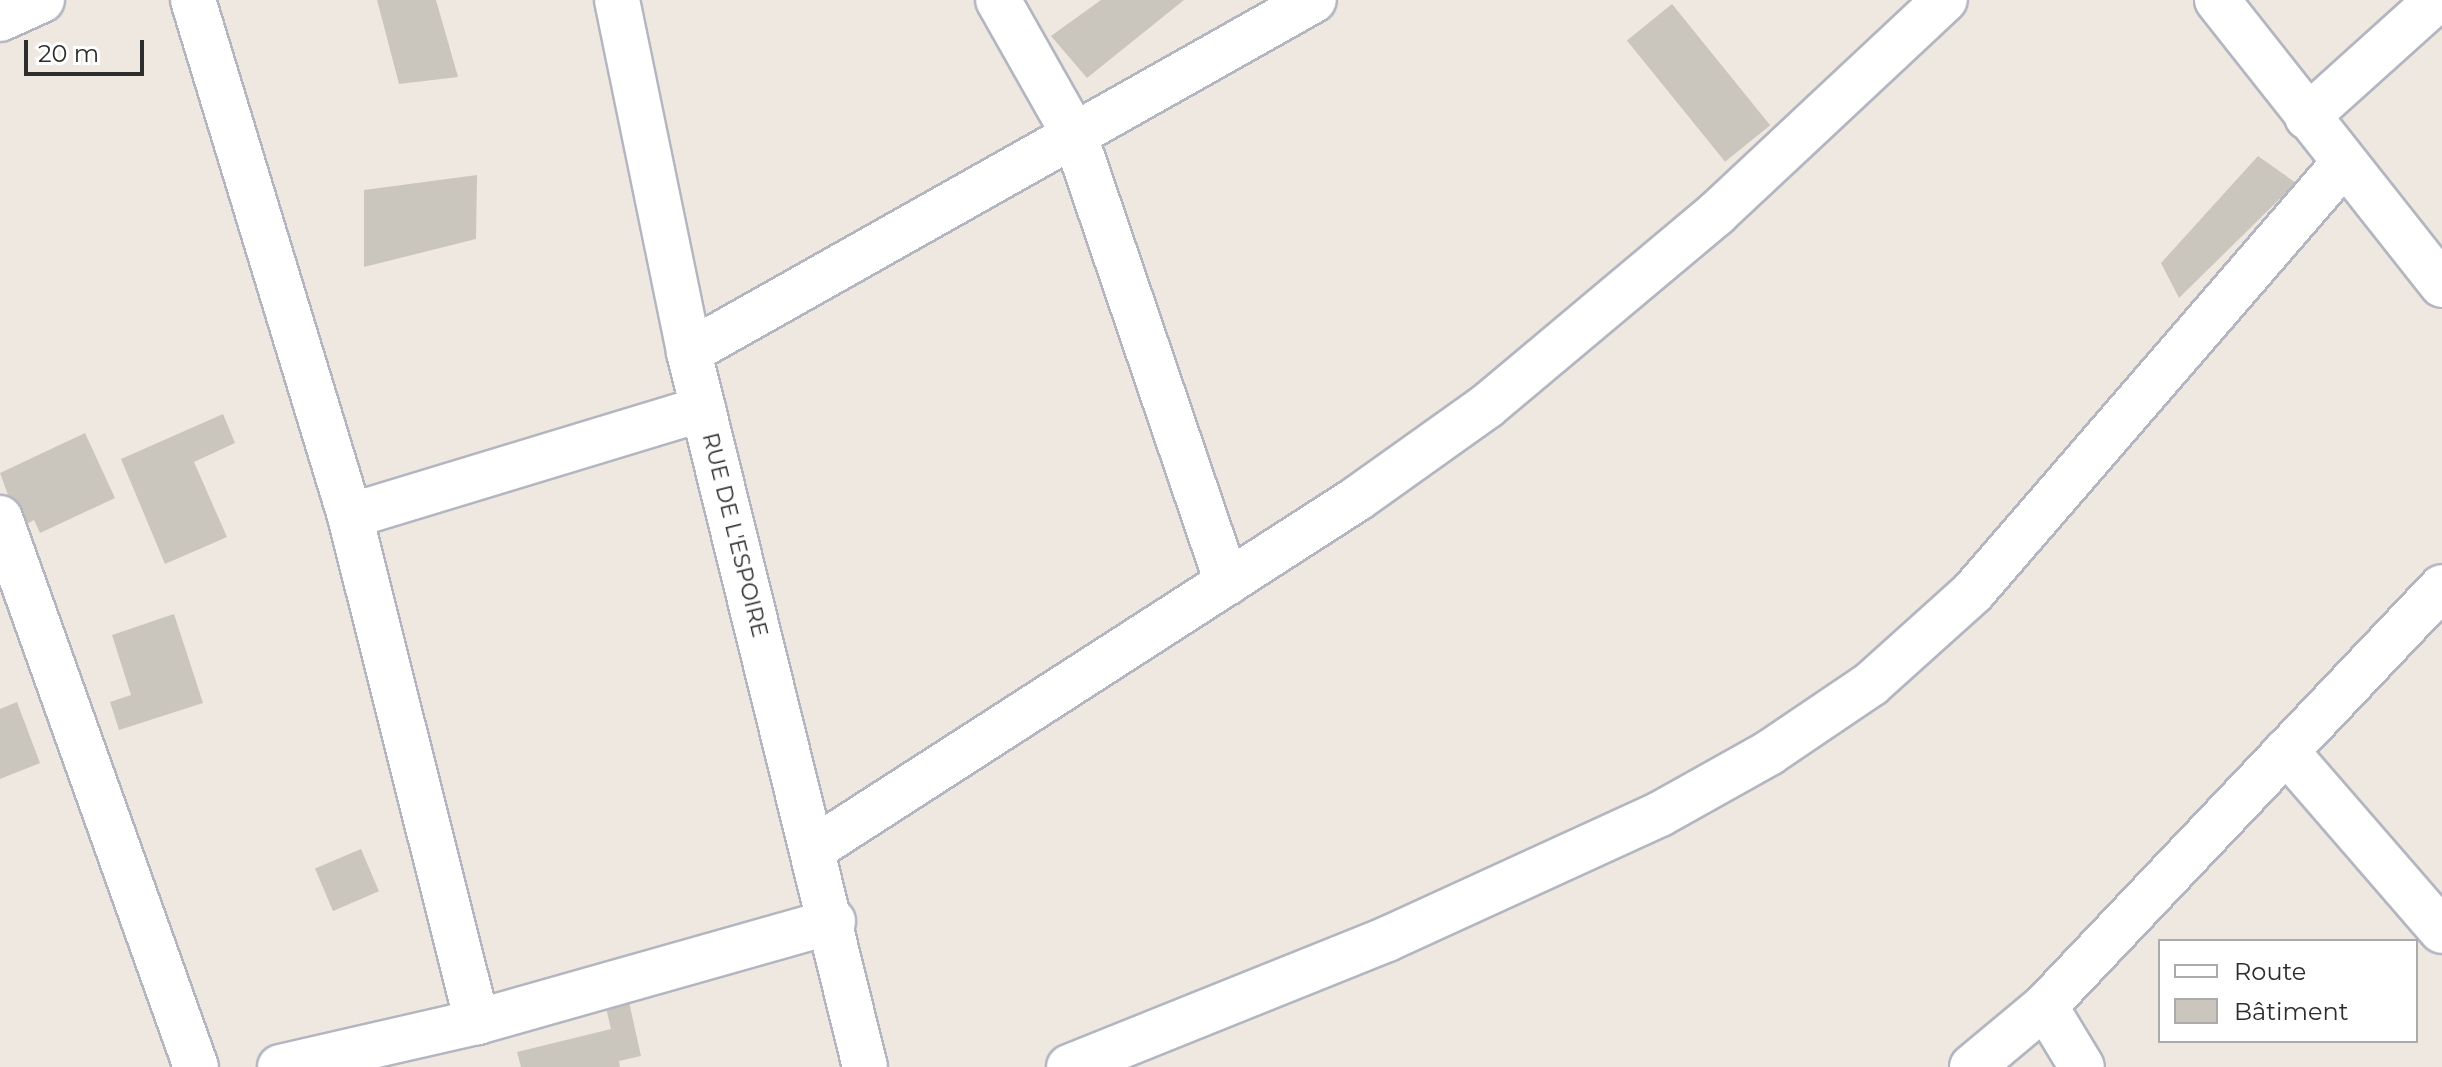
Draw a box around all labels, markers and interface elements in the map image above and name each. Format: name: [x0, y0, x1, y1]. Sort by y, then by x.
scale bar: [28, 24, 148, 74]
text: 20 m: [38, 39, 99, 68]
street label: RUE DE L'ESPOIRE: [697, 430, 773, 640]
legend: [2158, 939, 2418, 1043]
text: Route: [2234, 957, 2306, 986]
text: Bâtiment: [2234, 997, 2348, 1026]

